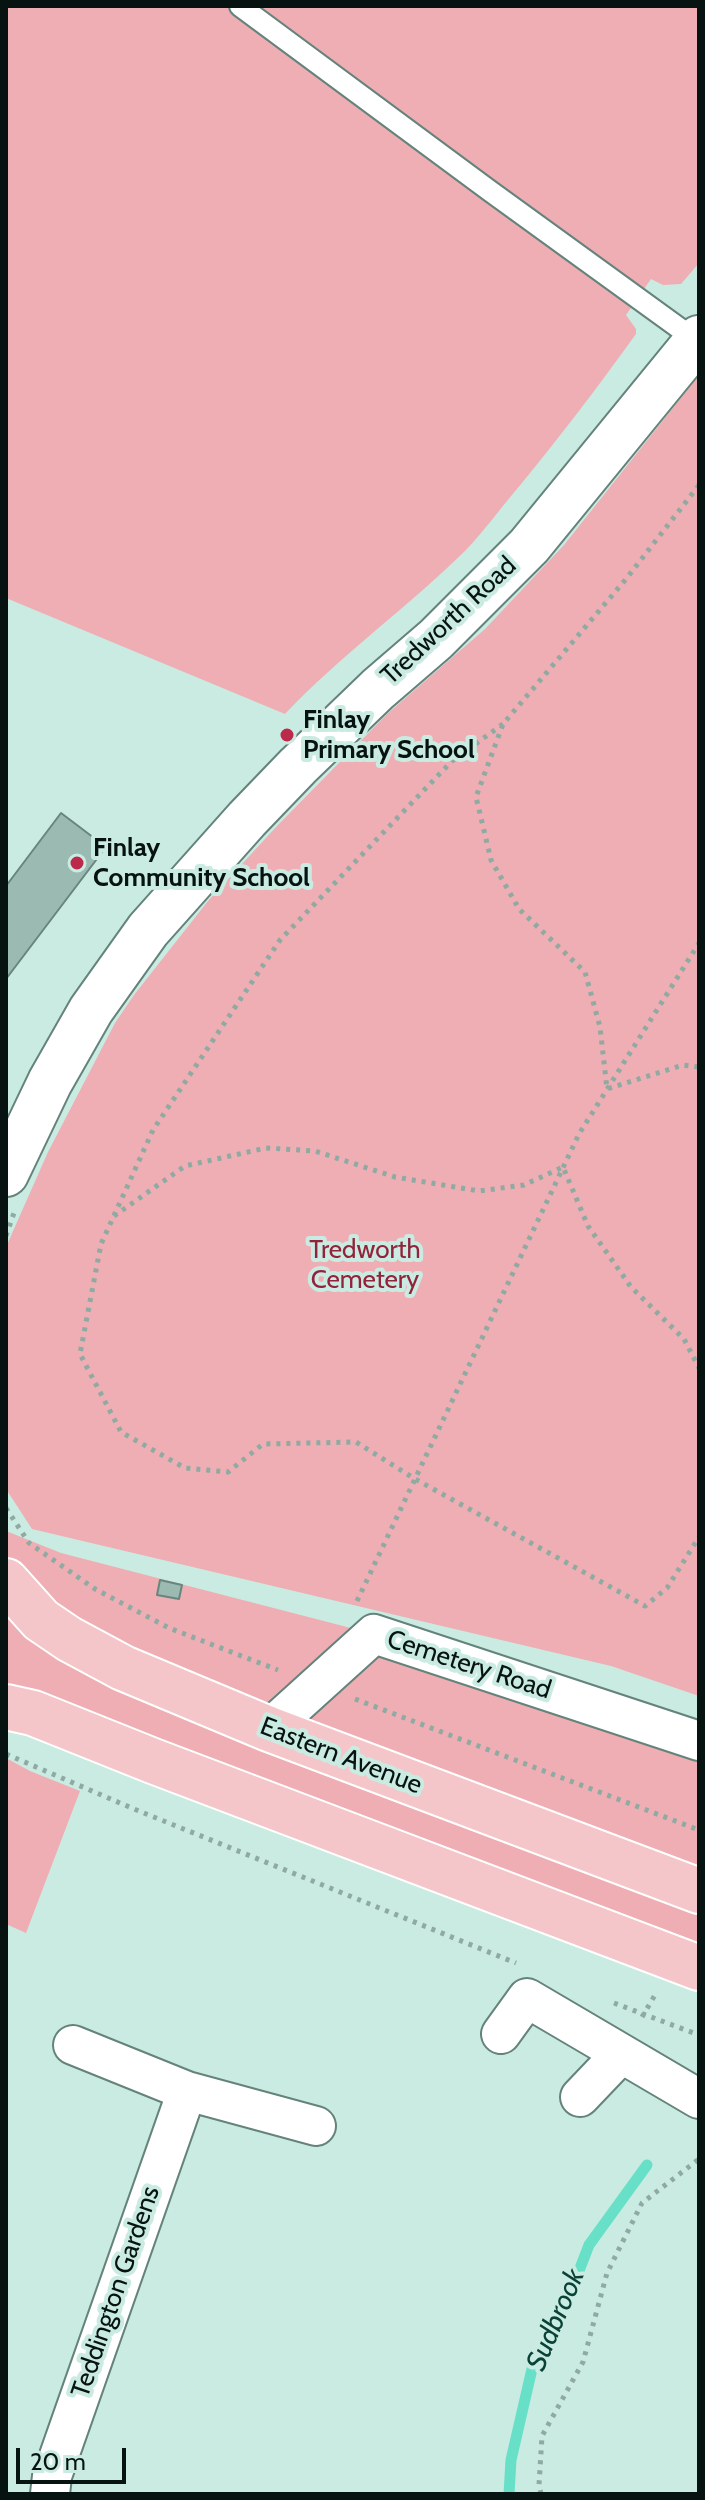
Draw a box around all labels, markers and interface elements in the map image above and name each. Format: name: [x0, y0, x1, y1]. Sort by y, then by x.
street label: Tredworth Road: [375, 550, 523, 692]
place label: Finlay Primary School: [303, 704, 475, 766]
marker: Finlay Primary School: [278, 726, 296, 744]
place label: Finlay Community School: [93, 832, 310, 894]
marker: Finlay Community School: [68, 854, 86, 872]
park label: Tredworth Cemetery: [309, 1234, 421, 1296]
street label: Cemetery Road: [383, 1624, 555, 1706]
street label: Eastern Avenue: [256, 1711, 426, 1801]
street label: Teddington Gardens: [65, 2182, 167, 2402]
water label: Sudbrook: [520, 2264, 592, 2376]
scale bar: [20, 2432, 130, 2482]
text: 20 m: [30, 2447, 86, 2476]

